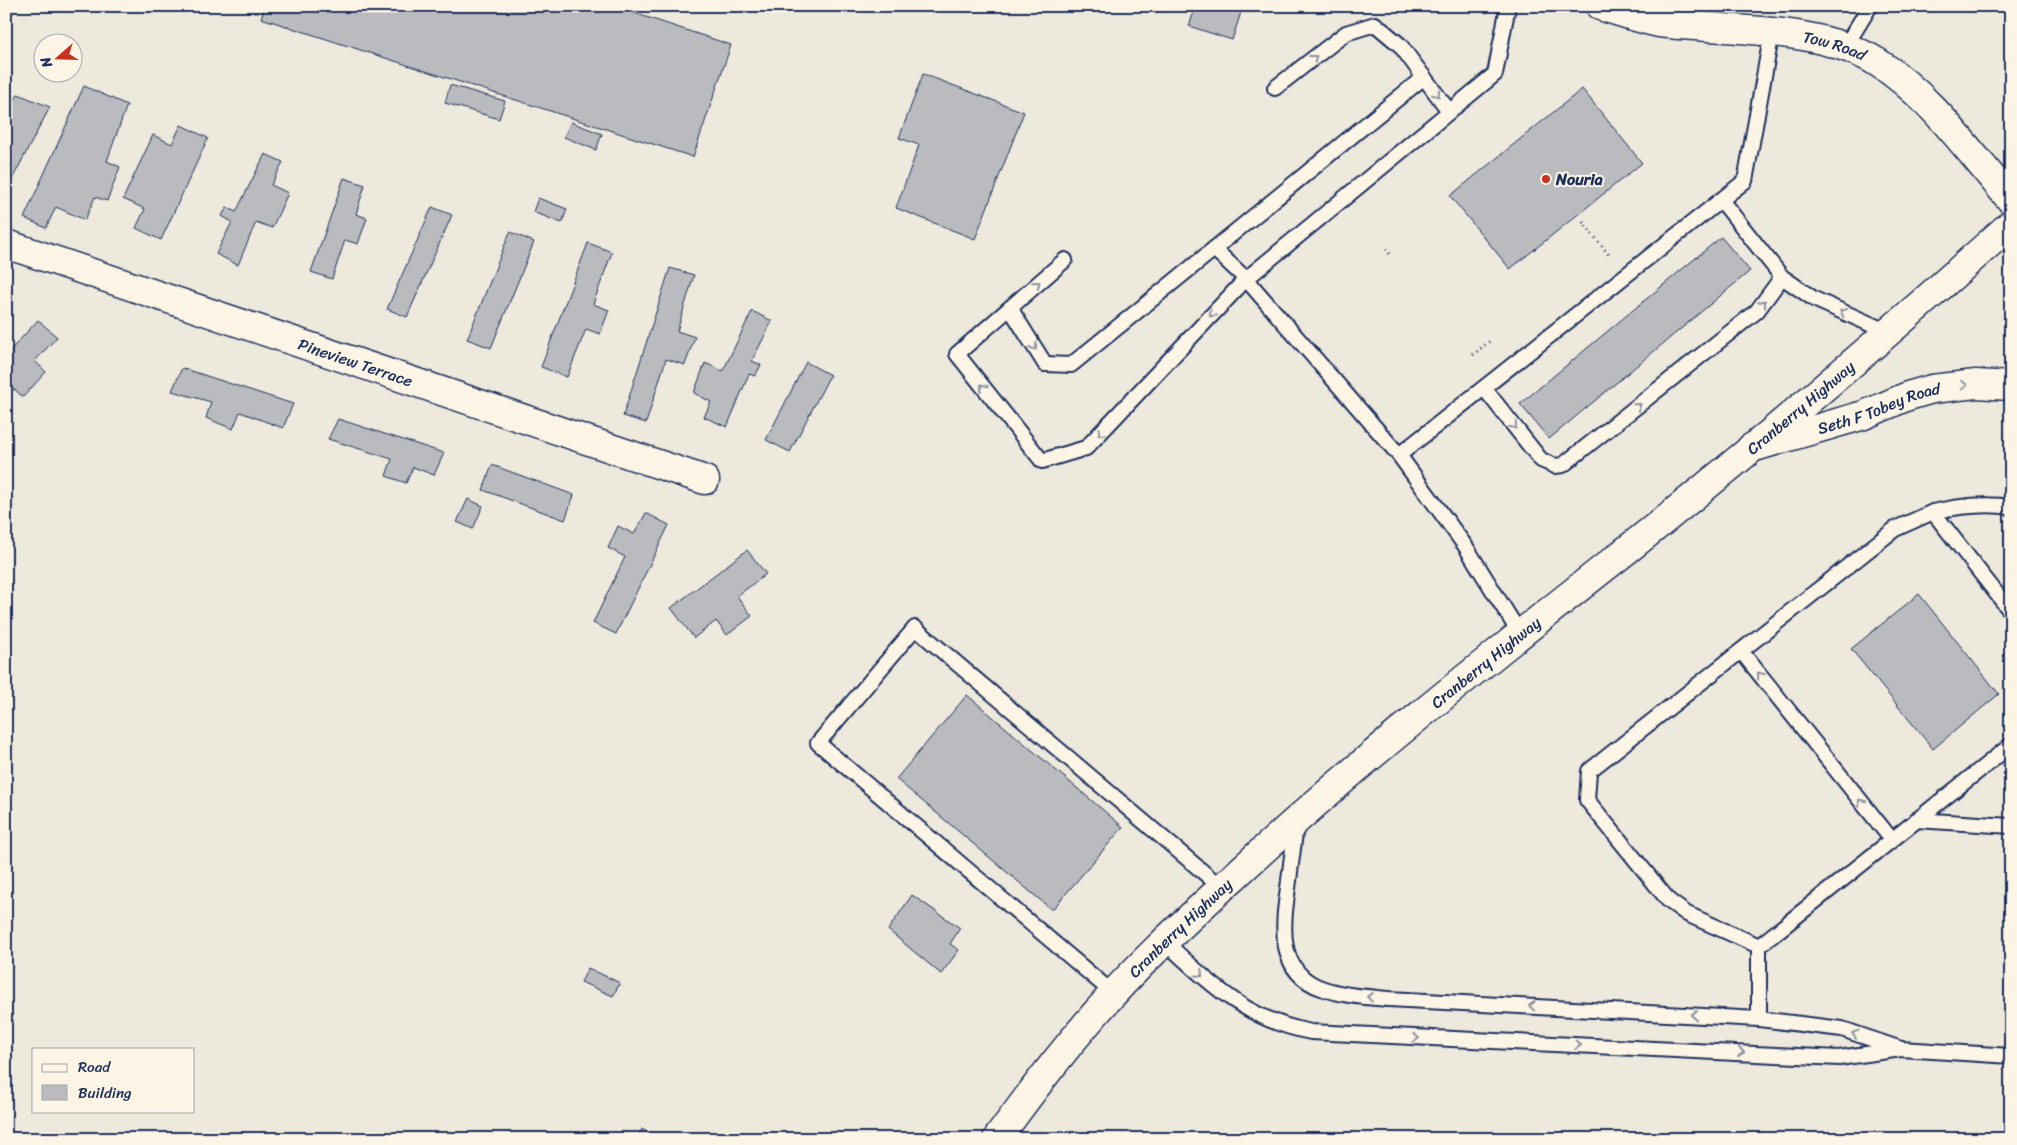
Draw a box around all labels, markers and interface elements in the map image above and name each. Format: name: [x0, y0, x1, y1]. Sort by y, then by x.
street label: Tow Road: [1801, 22, 1873, 69]
north arrow: [32, 32, 82, 82]
text: N: [33, 53, 60, 72]
one-way arrow: [1308, 55, 1317, 64]
one-way arrow: [1431, 88, 1439, 97]
place label: Nouria: [1555, 165, 1603, 194]
marker: Nouria: [1540, 173, 1552, 185]
one-way arrow: [1032, 281, 1041, 290]
one-way arrow: [1757, 300, 1765, 309]
one-way arrow: [1839, 308, 1848, 318]
one-way arrow: [1209, 309, 1218, 318]
street label: Pineview Terrace: [294, 329, 417, 395]
one-way arrow: [1028, 341, 1038, 350]
street label: Cranberry Highway: [1739, 352, 1862, 462]
street label: Seth F Tobey Road: [1814, 374, 1943, 442]
one-way arrow: [1960, 380, 1968, 391]
one-way arrow: [980, 383, 989, 393]
one-way arrow: [1632, 404, 1641, 412]
one-way arrow: [1508, 420, 1517, 430]
one-way arrow: [1098, 427, 1107, 436]
street label: Cranberry Highway: [1424, 608, 1548, 716]
one-way arrow: [1757, 672, 1765, 681]
one-way arrow: [1859, 799, 1867, 808]
street label: Cranberry Highway: [1121, 870, 1239, 985]
one-way arrow: [1195, 968, 1204, 977]
one-way arrow: [1365, 992, 1373, 1003]
one-way arrow: [1528, 1001, 1536, 1011]
one-way arrow: [1690, 1010, 1698, 1021]
one-way arrow: [1851, 1029, 1860, 1039]
one-way arrow: [1412, 1032, 1420, 1043]
one-way arrow: [1575, 1040, 1583, 1051]
one-way arrow: [1737, 1047, 1745, 1058]
legend: [32, 1048, 195, 1112]
text: Road: [78, 1054, 111, 1080]
text: Building: [78, 1080, 132, 1106]

